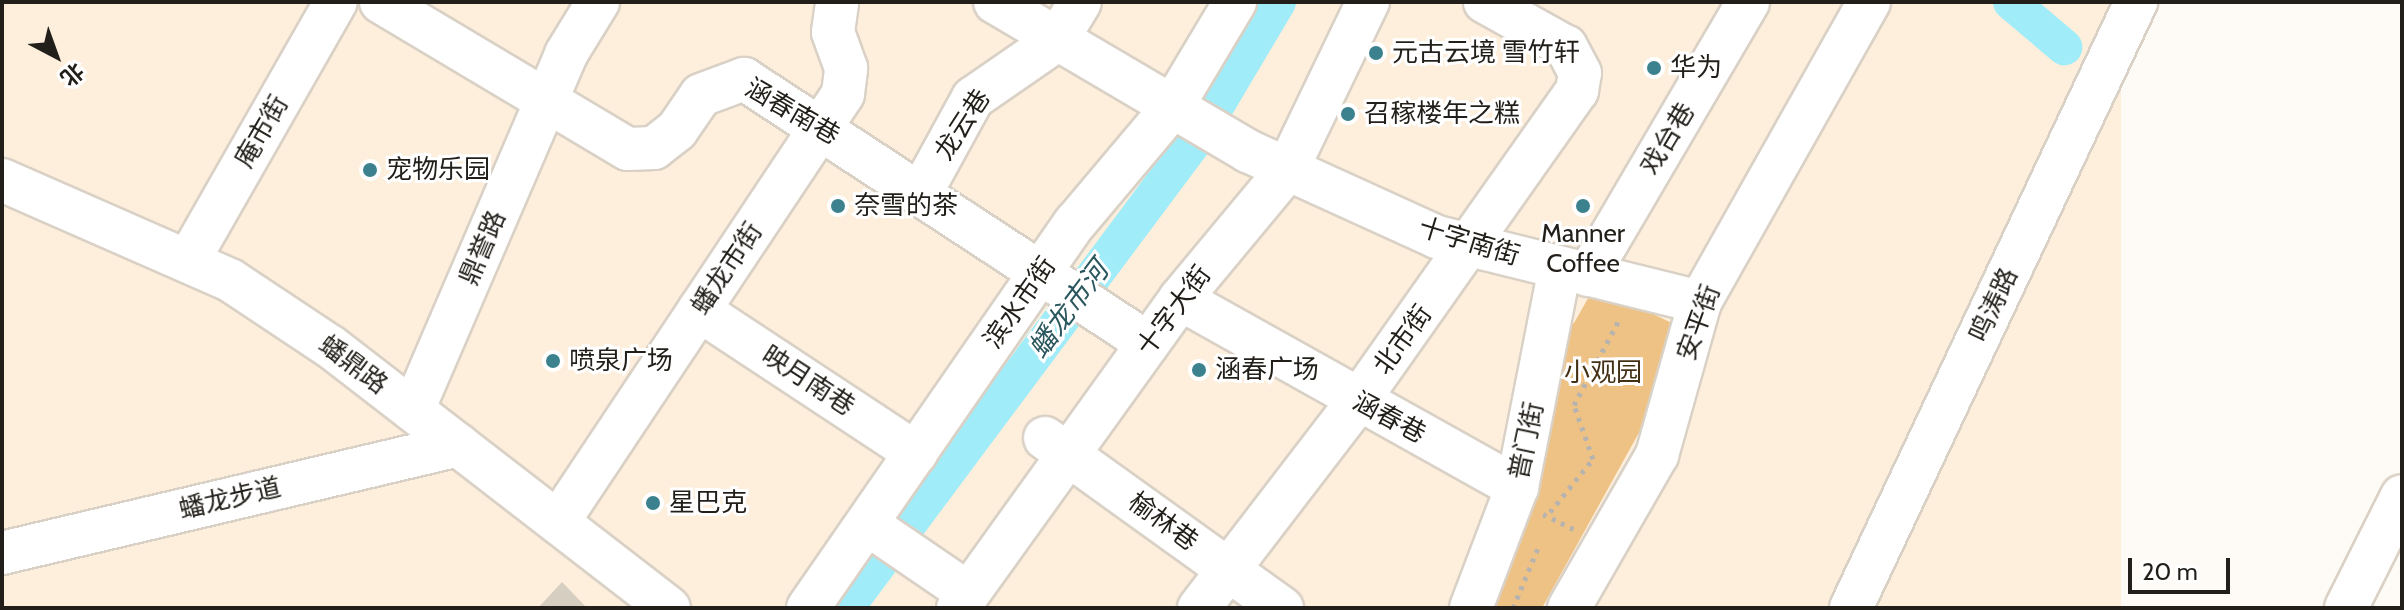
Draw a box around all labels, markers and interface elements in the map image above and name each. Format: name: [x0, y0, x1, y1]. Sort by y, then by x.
north arrow: [16, 16, 96, 96]
place label: 元古云境 雪竹轩: [1392, 37, 1580, 69]
marker: 元古云境 雪竹轩: [1367, 44, 1385, 62]
place label: 华为: [1670, 52, 1722, 84]
text: 北: [55, 57, 89, 92]
marker: 华为: [1645, 59, 1663, 77]
street label: 涵春南巷: [739, 72, 845, 152]
street label: 龙云巷: [929, 84, 997, 166]
street label: 庵市街: [229, 90, 295, 174]
place label: 召稼楼年之糕: [1364, 98, 1520, 130]
street label: 戏台巷: [1635, 98, 1701, 180]
marker: 召稼楼年之糕: [1339, 105, 1357, 123]
place label: 宠物乐园: [386, 154, 490, 186]
marker: 宠物乐园: [361, 161, 379, 179]
place label: 奈雪的茶: [854, 190, 958, 222]
marker: 奈雪的茶: [829, 197, 847, 215]
marker: Manner Coffee: [1574, 197, 1592, 215]
street label: 鼎誉路: [453, 206, 513, 290]
street label: 十字南街: [1415, 212, 1523, 272]
street label: 蟠龙市街: [685, 217, 769, 321]
place label: Manner Coffee: [1541, 218, 1625, 280]
street label: 滨水市街: [977, 251, 1063, 355]
water label: 蟠龙市河: [1021, 254, 1115, 364]
street label: 十字大街: [1130, 260, 1218, 362]
street label: 鸣涛路: [1963, 263, 2025, 347]
street label: 安平街: [1671, 281, 1727, 365]
street label: 北市街: [1367, 299, 1439, 381]
street label: 蟠鼎路: [312, 329, 394, 401]
street label: 映月南巷: [756, 340, 860, 422]
place label: 喷泉广场: [569, 345, 673, 377]
marker: 喷泉广场: [544, 352, 562, 370]
place label: 涵春广场: [1215, 354, 1319, 386]
park label: 小观园: [1564, 357, 1642, 389]
marker: 涵春广场: [1190, 361, 1208, 379]
street label: 涵春巷: [1347, 386, 1431, 450]
street label: 普门街: [1504, 400, 1550, 482]
street label: 蟠龙步道: [176, 472, 284, 526]
street label: 榆林巷: [1122, 486, 1204, 558]
place label: 星巴克: [669, 487, 747, 519]
marker: 星巴克: [644, 494, 662, 512]
scale bar: [2132, 542, 2234, 592]
text: 20 m: [2142, 557, 2198, 586]

